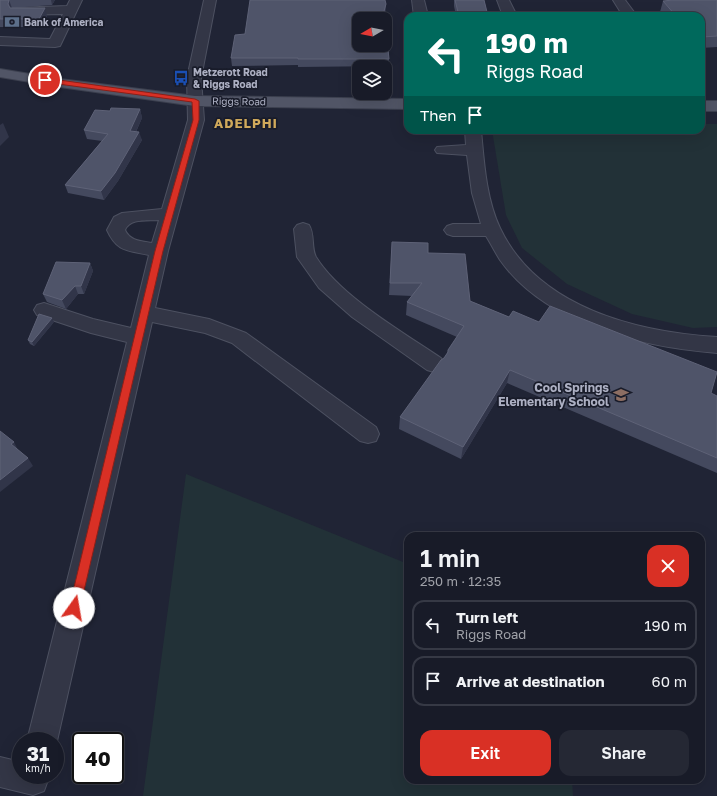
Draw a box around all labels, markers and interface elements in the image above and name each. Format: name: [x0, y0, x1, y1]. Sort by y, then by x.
north arrow: [352, 12, 392, 52]
map controls: [352, 12, 392, 100]
bank icon: Bank of America: [3, 13, 21, 31]
place label: Bank of America: [24, 16, 103, 28]
text: 190 m: [486, 26, 568, 59]
icon: left: [420, 28, 472, 80]
button: layers: [352, 60, 392, 100]
text: Riggs Road: [486, 60, 583, 82]
pin: [28, 63, 62, 97]
place label: Metzerott Road & Riggs Road: [193, 66, 268, 90]
icon: arrive: [34, 69, 56, 91]
bus stop icon: Metzerott Road & Riggs Road: [172, 69, 190, 87]
street label: Riggs Road: [212, 95, 266, 107]
icon: arrive: [464, 104, 486, 126]
text: Then: [420, 106, 456, 124]
district label: ADELPHI: [214, 115, 278, 131]
place label: Cool Springs Elementary School: [498, 380, 609, 409]
school or university icon: Cool Springs Elementary School: [612, 386, 630, 404]
text: 1 min: [420, 543, 480, 572]
button: close: [647, 545, 689, 587]
text: 250 m · 12:35: [420, 573, 501, 589]
position arrow: [53, 587, 95, 629]
text: Turn left: [456, 608, 518, 626]
icon: left: [422, 614, 444, 636]
text: 190 m: [644, 616, 687, 634]
text: Riggs Road: [456, 626, 526, 642]
icon: arrive: [422, 670, 444, 692]
text: Arrive at destination: [456, 672, 605, 690]
text: 60 m: [652, 672, 687, 690]
button: Exit: [420, 730, 551, 776]
button: Share: [559, 730, 689, 776]
speed limit sign: 40: [72, 732, 124, 784]
text: 31: [27, 741, 49, 765]
text: km/h: [25, 762, 51, 774]

